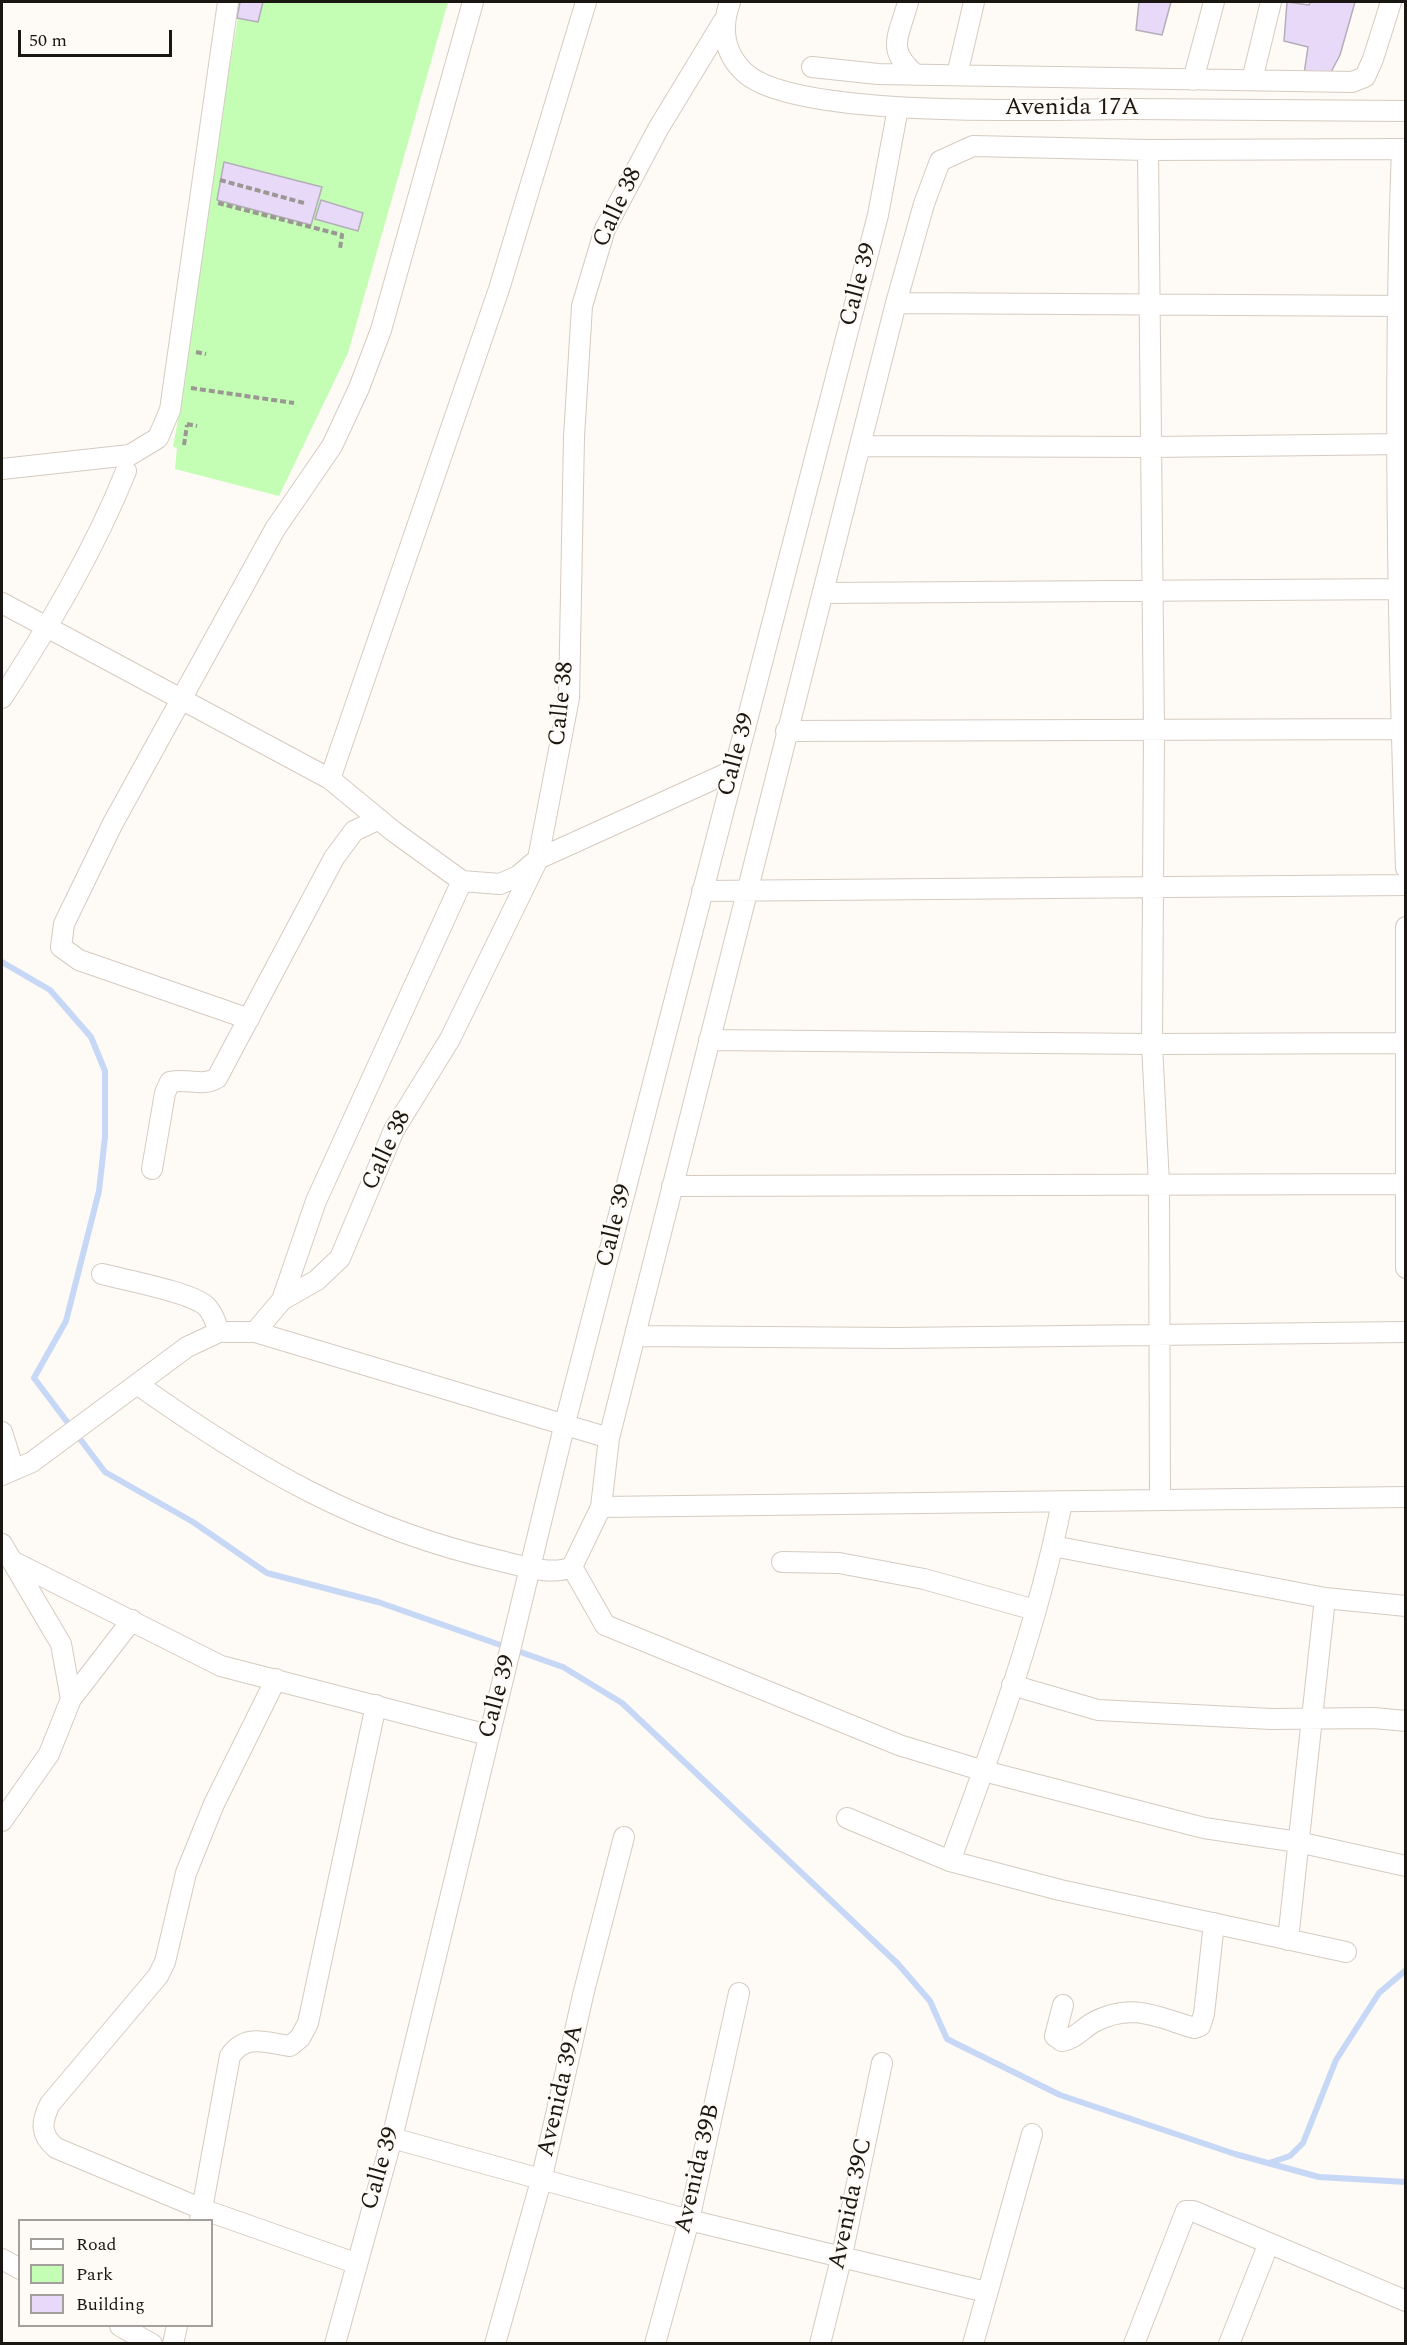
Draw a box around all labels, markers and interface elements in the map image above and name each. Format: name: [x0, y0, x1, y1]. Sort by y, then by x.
scale bar: [21, 18, 176, 56]
text: 50 m: [29, 27, 67, 54]
street label: Avenida 17A: [1005, 95, 1139, 123]
street label: Calle 38: [588, 164, 650, 252]
street label: Calle 39: [835, 240, 885, 330]
street label: Calle 38: [544, 660, 582, 748]
street label: Calle 39: [713, 710, 763, 800]
street label: Calle 38: [357, 1107, 419, 1195]
street label: Calle 39: [592, 1181, 640, 1271]
street label: Calle 39: [474, 1652, 524, 1742]
street label: Avenida 39A: [533, 2022, 591, 2160]
street label: Avenida 39B: [670, 2101, 728, 2237]
street label: Calle 39: [356, 2124, 408, 2214]
street label: Avenida 39C: [824, 2135, 880, 2273]
legend: [18, 2219, 213, 2327]
text: Road: [76, 2231, 117, 2258]
text: Park: [76, 2261, 113, 2288]
text: Building: [76, 2291, 145, 2318]

